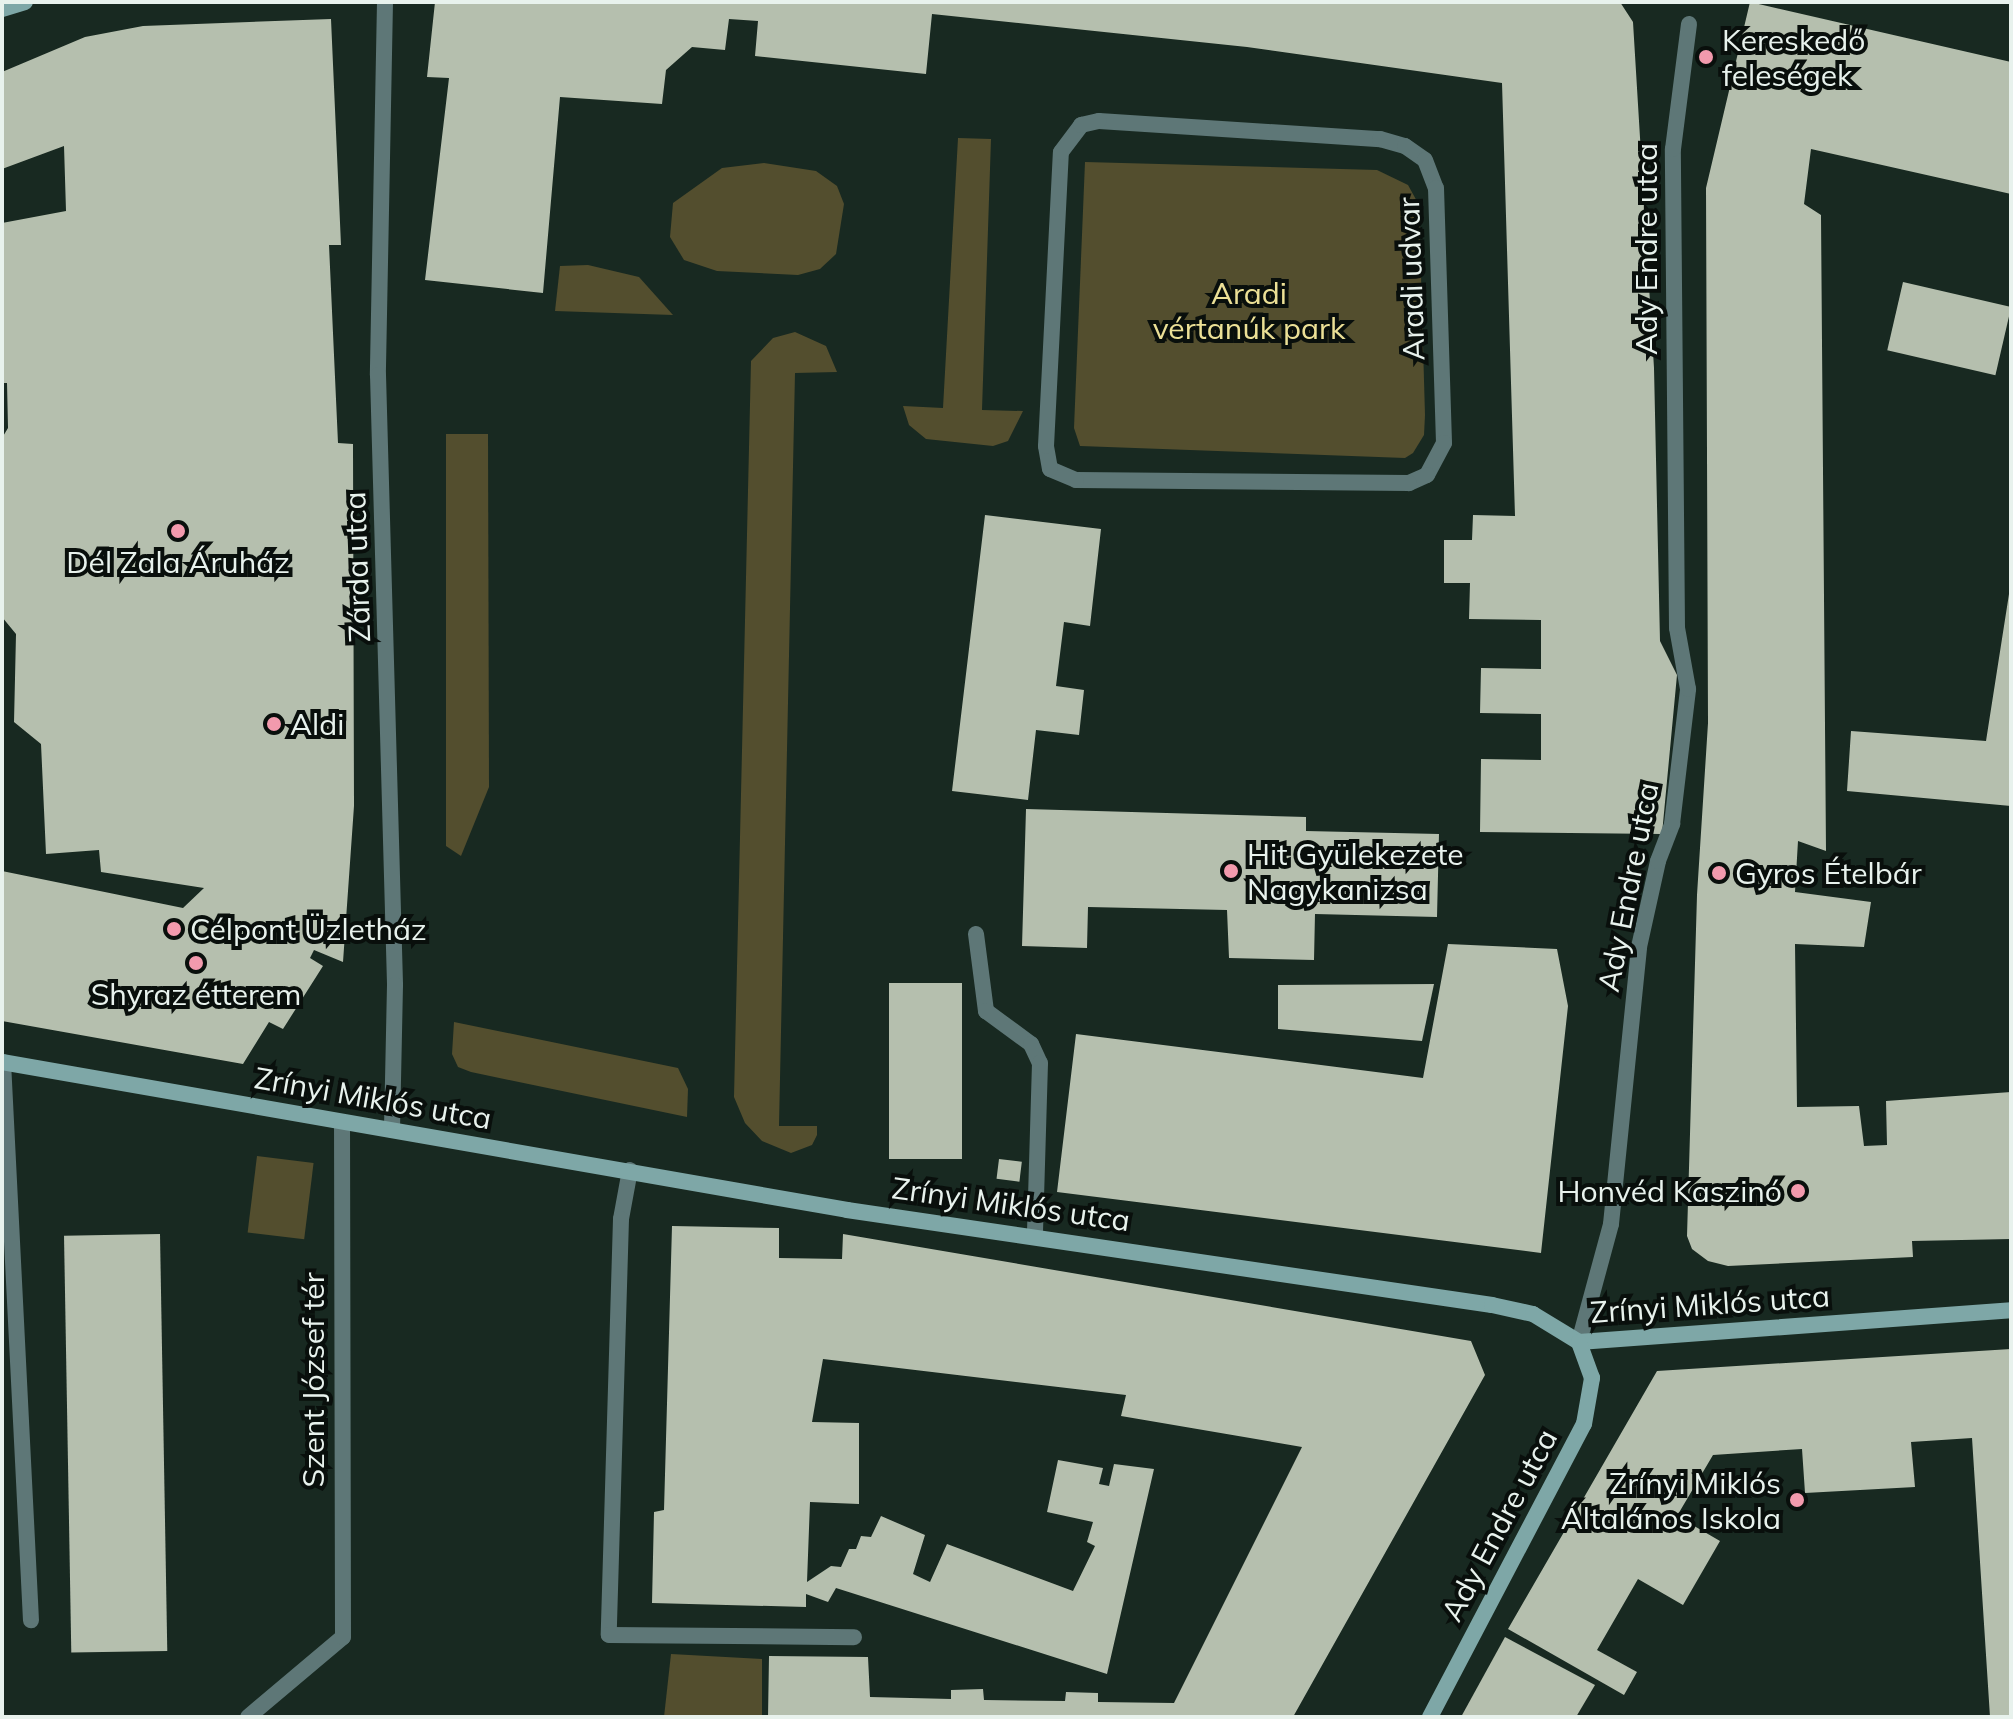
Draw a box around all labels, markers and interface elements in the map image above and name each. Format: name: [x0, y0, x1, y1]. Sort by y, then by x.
place label: Kereskedő feleségek: [1722, 22, 1865, 92]
marker: Kereskedő feleségek: [1697, 48, 1715, 66]
street label: Ady Endre utca: [1628, 143, 1664, 355]
street label: Aradi udvar: [1390, 197, 1432, 361]
park label: Aradi vértanúk park: [1153, 275, 1345, 346]
street label: Zárda utca: [336, 491, 378, 643]
marker: Dél Zala Áruház: [169, 522, 187, 540]
place label: Dél Zala Áruház: [66, 544, 290, 580]
place label: Aldi: [290, 706, 344, 742]
marker: Aldi: [265, 715, 283, 733]
street label: Ady Endre utca: [1590, 779, 1666, 995]
place label: Hit Gyülekezete Nagykanizsa: [1247, 836, 1464, 906]
place label: Gyros Ételbár: [1735, 855, 1922, 891]
marker: Hit Gyülekezete Nagykanizsa: [1222, 862, 1240, 880]
marker: Gyros Ételbár: [1710, 864, 1728, 882]
place label: Célpont Üzletház: [190, 911, 427, 947]
marker: Célpont Üzletház: [165, 920, 183, 938]
marker: Shyraz étterem: [187, 954, 205, 972]
place label: Shyraz étterem: [91, 976, 301, 1012]
street label: Zrínyi Miklós utca: [252, 1059, 494, 1137]
street label: Zrínyi Miklós utca: [890, 1169, 1132, 1239]
place label: Honvéd Kaszinó: [1557, 1173, 1782, 1209]
marker: Honvéd Kaszinó: [1789, 1182, 1807, 1200]
street label: Szent József tér: [295, 1272, 331, 1488]
street label: Zrínyi Miklós utca: [1589, 1278, 1831, 1330]
street label: Ady Endre utca: [1433, 1423, 1565, 1627]
place label: Zrínyi Miklós Általános Iskola: [1561, 1465, 1781, 1536]
marker: Zrínyi Miklós Általános Iskola: [1788, 1491, 1806, 1509]

